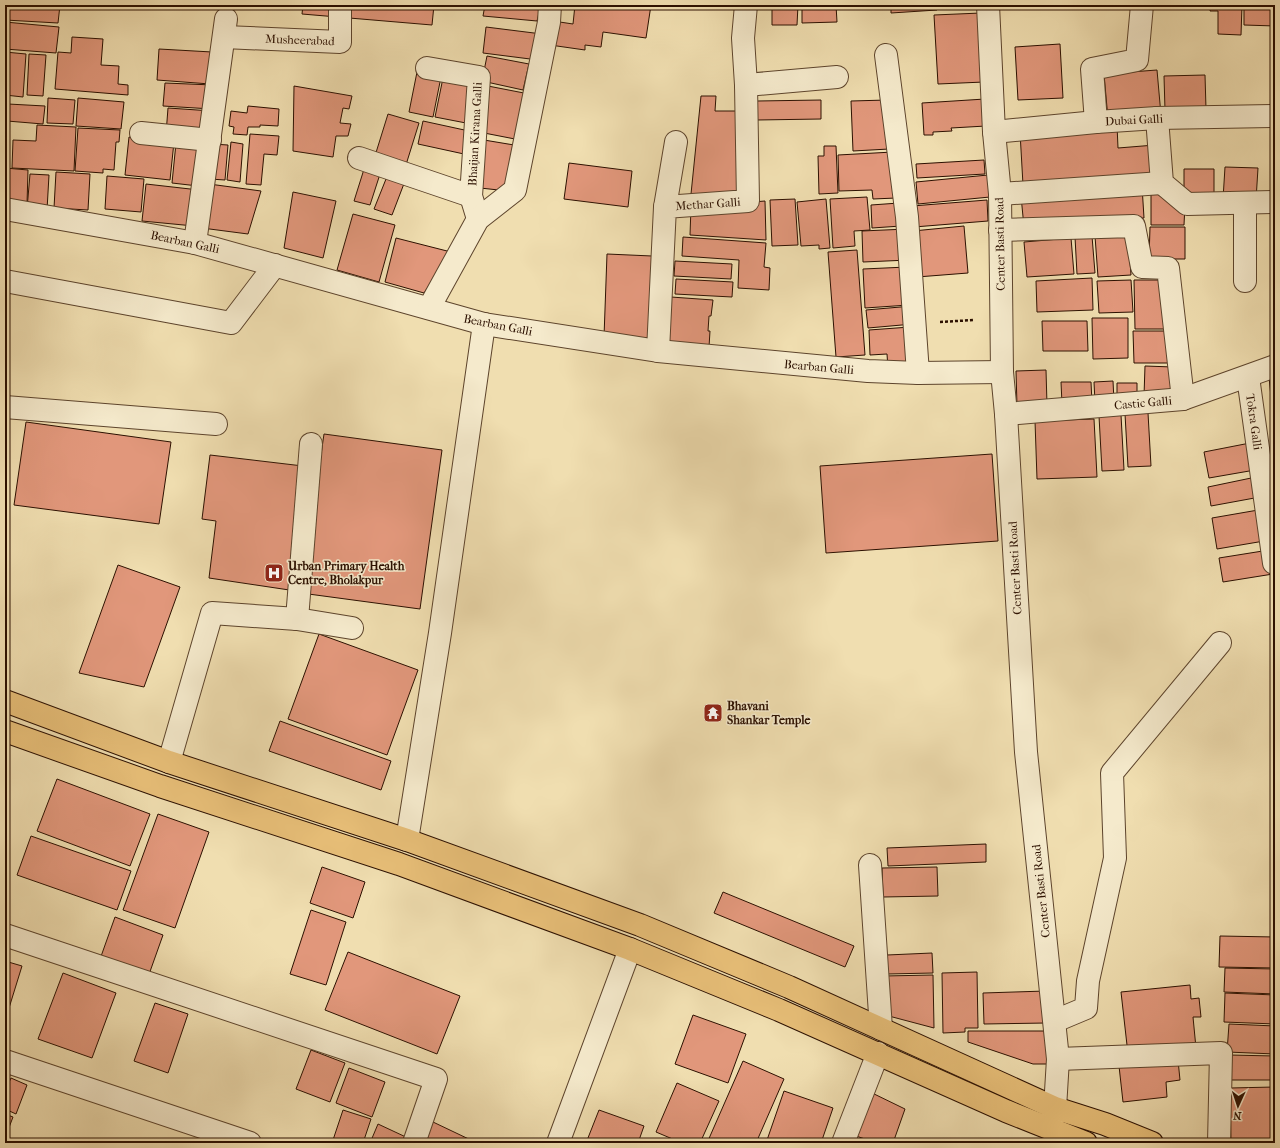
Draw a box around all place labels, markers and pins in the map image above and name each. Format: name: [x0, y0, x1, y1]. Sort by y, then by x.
place label: Urban Primary Health Centre, Bholakpur: [287, 559, 405, 588]
hospital icon: Urban Primary Health Centre, Bholakpur: [263, 562, 285, 584]
place label: Bhavani Shankar Temple: [727, 699, 810, 728]
temple icon: Bhavani Shankar Temple: [702, 702, 724, 724]

